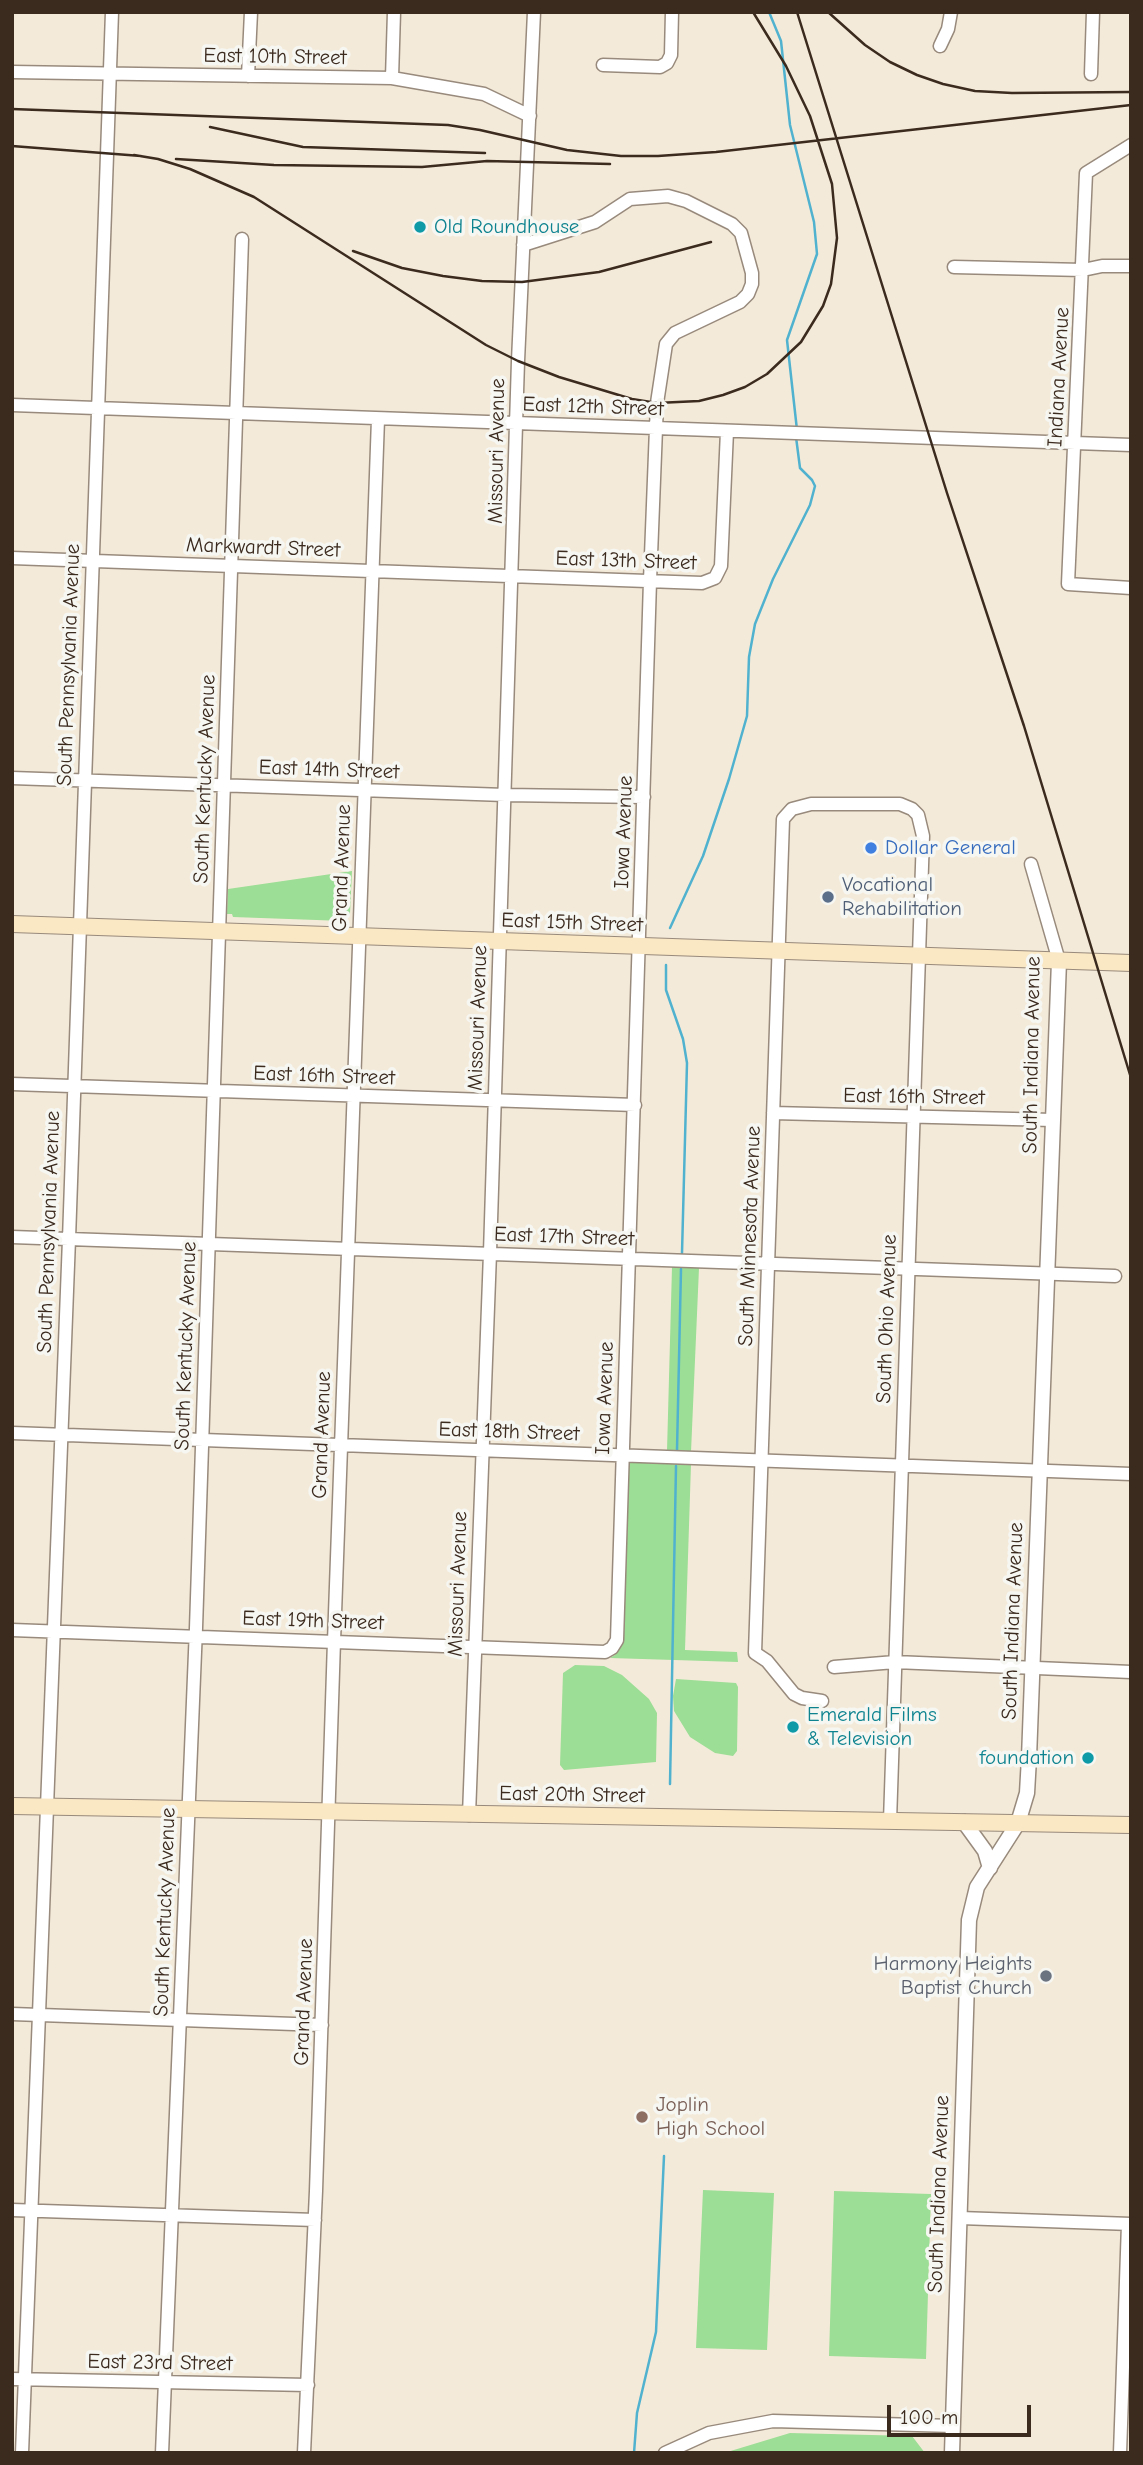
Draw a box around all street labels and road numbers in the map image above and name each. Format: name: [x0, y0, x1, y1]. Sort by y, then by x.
street label: East 10th Street: [203, 43, 347, 71]
street label: Indiana Avenue: [1043, 306, 1075, 448]
street label: Missouri Avenue: [483, 378, 511, 524]
street label: East 12th Street: [522, 392, 664, 422]
street label: Markwardt Street: [185, 533, 341, 563]
street label: South Pennsylvania Avenue: [52, 543, 86, 787]
street label: East 13th Street: [555, 546, 697, 576]
street label: South Kentucky Avenue: [189, 674, 221, 884]
street label: East 14th Street: [258, 755, 400, 785]
street label: Iowa Avenue: [609, 775, 639, 889]
street label: Grand Avenue: [327, 804, 357, 932]
street label: East 15th Street: [501, 908, 643, 938]
street label: Missouri Avenue: [463, 945, 493, 1091]
street label: South Indiana Avenue: [1018, 956, 1046, 1154]
street label: East 16th Street: [253, 1061, 395, 1091]
street label: East 16th Street: [843, 1083, 985, 1111]
street label: South Pennsylvania Avenue: [32, 1110, 66, 1354]
street label: South Minnesota Avenue: [734, 1125, 766, 1347]
street label: East 17th Street: [493, 1222, 635, 1252]
street label: South Ohio Avenue: [871, 1234, 903, 1404]
street label: South Kentucky Avenue: [170, 1241, 202, 1451]
street label: Iowa Avenue: [590, 1341, 620, 1455]
street label: Grand Avenue: [307, 1371, 337, 1499]
street label: East 18th Street: [438, 1417, 580, 1447]
street label: Missouri Avenue: [443, 1511, 473, 1657]
street label: South Indiana Avenue: [997, 1522, 1029, 1720]
street label: East 19th Street: [242, 1606, 384, 1636]
street label: East 20th Street: [499, 1781, 645, 1809]
street label: South Kentucky Avenue: [149, 1807, 181, 2017]
street label: Grand Avenue: [289, 1938, 319, 2066]
street label: South Indiana Avenue: [923, 2095, 955, 2293]
street label: East 23rd Street: [87, 2349, 233, 2377]

